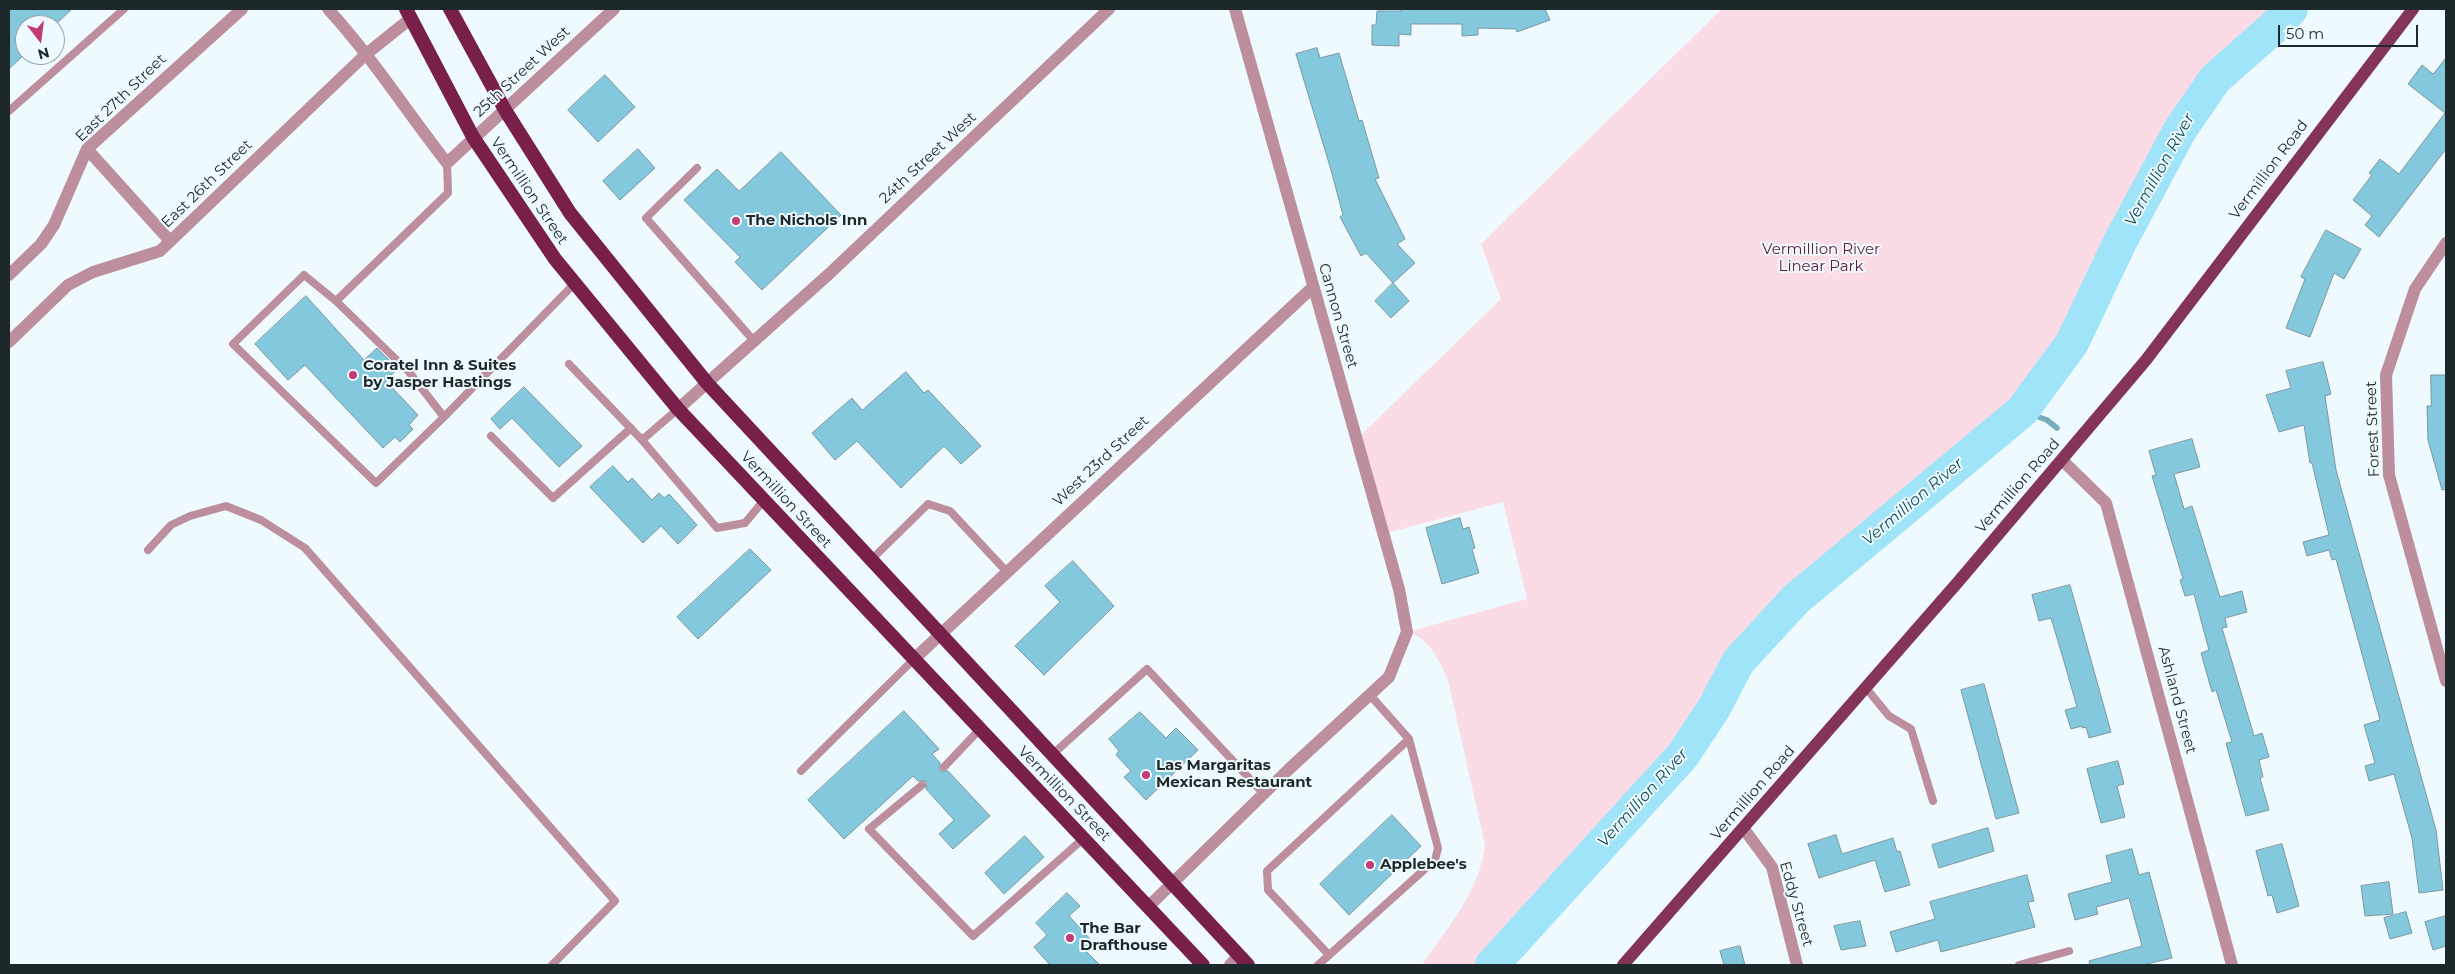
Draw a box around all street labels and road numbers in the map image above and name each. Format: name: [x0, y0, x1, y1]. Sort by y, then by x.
street label: 25th Street West: [470, 23, 574, 121]
street label: East 27th Street: [72, 50, 170, 146]
street label: 24th Street West: [876, 109, 980, 207]
street label: Vermillion Road: [2226, 117, 2312, 223]
street label: Vermillion Street: [486, 134, 572, 248]
street label: East 26th Street: [158, 136, 256, 232]
street label: Cannon Street: [1314, 261, 1362, 371]
street label: Forest Street: [2362, 381, 2384, 477]
street label: West 23rd Street: [1049, 412, 1153, 510]
street label: Vermillion Road: [1972, 435, 2064, 537]
street label: Vermillion Street: [737, 448, 835, 552]
street label: Ashland Street: [2154, 644, 2200, 756]
street label: Vermillion Road: [1707, 742, 1799, 844]
street label: Vermillion Street: [1014, 743, 1114, 845]
street label: Eddy Street: [1775, 859, 1817, 949]

